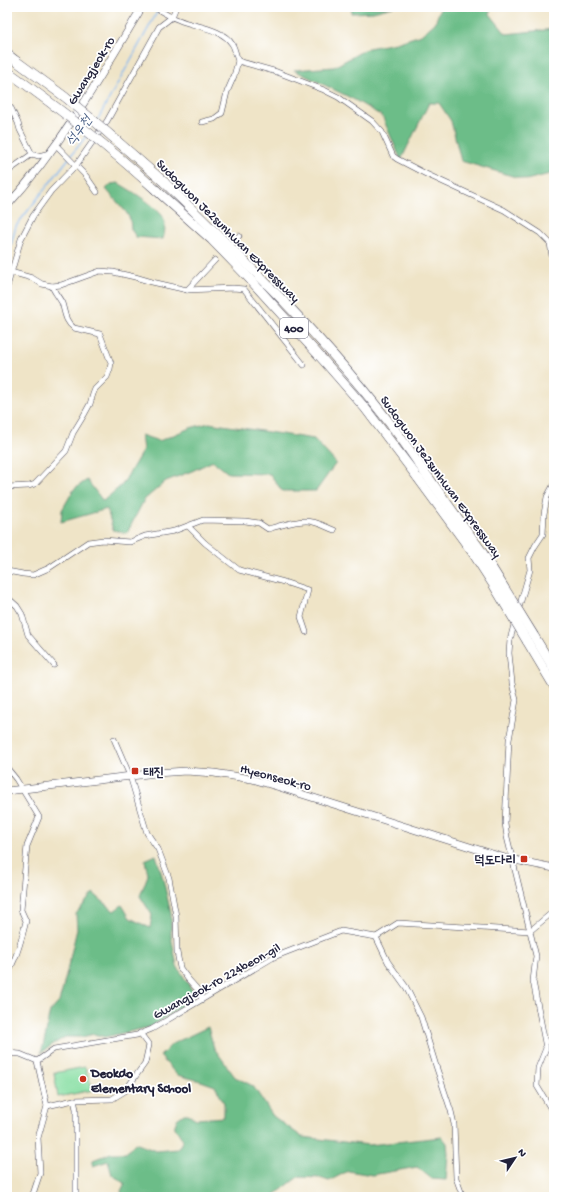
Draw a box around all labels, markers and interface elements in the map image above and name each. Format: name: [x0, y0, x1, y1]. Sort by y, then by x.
street label: Gwangjeok-ro: [65, 34, 119, 108]
water label: 석우천: [63, 111, 98, 150]
street label: Sudogwon Je2sunhwan Expressway: [152, 157, 302, 307]
road number: 400: [280, 318, 308, 338]
street label: Sudogwon Je2sunhwan Expressway: [376, 394, 504, 562]
street label: Hyeonseok-ro: [238, 762, 313, 795]
marker: 태진: [130, 766, 140, 776]
place label: 태진: [143, 766, 164, 781]
place label: 덕도다리: [474, 854, 516, 869]
marker: 덕도다리: [519, 854, 529, 864]
street label: Gwangjeok-ro 224beon-gil: [151, 941, 284, 1023]
place label: Deokdo Elementary School: [90, 1067, 191, 1097]
marker: Deokdo Elementary School: [78, 1074, 88, 1084]
north arrow: [495, 1138, 535, 1178]
text: N: [515, 1147, 529, 1160]

